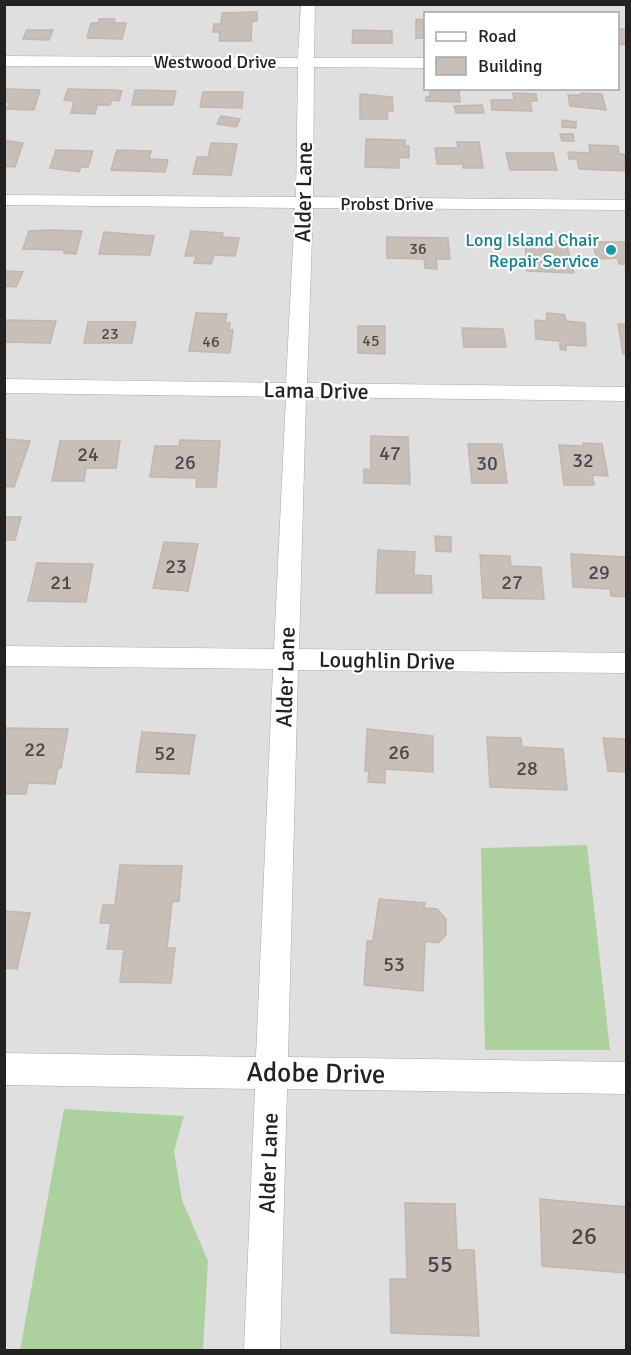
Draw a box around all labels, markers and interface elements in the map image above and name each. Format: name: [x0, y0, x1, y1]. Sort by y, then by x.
legend: [424, 12, 619, 90]
text: Road: [478, 25, 517, 47]
street label: Westwood Drive: [153, 51, 277, 73]
text: Building: [478, 55, 542, 77]
street label: Alder Lane: [289, 141, 318, 243]
street label: Probst Drive: [340, 193, 434, 215]
place label: Long Island Chair Repair Service: [465, 229, 599, 272]
house number: 36: [409, 239, 427, 259]
marker: Long Island Chair Repair Service: [604, 243, 618, 257]
house number: 23: [101, 324, 119, 344]
house number: 45: [362, 331, 380, 351]
house number: 46: [202, 332, 220, 352]
street label: Lama Drive: [263, 376, 369, 405]
house number: 47: [379, 441, 401, 466]
house number: 24: [77, 442, 99, 467]
house number: 32: [572, 448, 594, 473]
house number: 26: [174, 450, 196, 475]
house number: 30: [476, 451, 498, 476]
house number: 23: [165, 554, 187, 579]
house number: 29: [588, 560, 610, 585]
house number: 21: [50, 570, 72, 595]
house number: 27: [501, 570, 523, 595]
street label: Alder Lane: [270, 626, 301, 728]
street label: Loughlin Drive: [319, 646, 455, 675]
house number: 22: [24, 737, 46, 762]
house number: 26: [388, 740, 410, 765]
house number: 52: [154, 741, 176, 766]
house number: 28: [516, 756, 538, 781]
house number: 53: [383, 952, 405, 977]
street label: Adobe Drive: [246, 1056, 386, 1091]
street label: Alder Lane: [253, 1112, 284, 1214]
house number: 26: [571, 1221, 597, 1251]
house number: 55: [427, 1249, 453, 1279]

